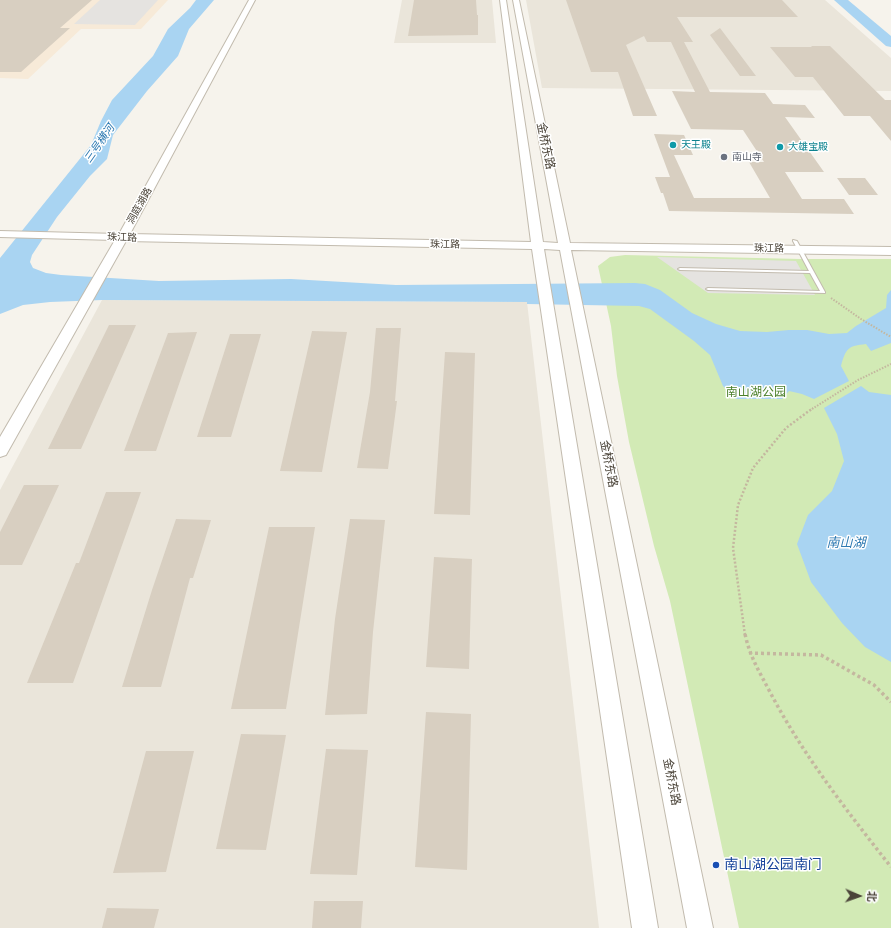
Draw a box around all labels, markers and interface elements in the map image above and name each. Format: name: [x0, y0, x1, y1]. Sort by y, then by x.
street label: 金桥东路: [533, 121, 557, 171]
water label: 三号横河: [82, 122, 118, 166]
place label: 天王殿: [681, 139, 711, 151]
marker: 天王殿: [668, 140, 678, 150]
place label: 大雄宝殿: [788, 141, 828, 153]
marker: 大雄宝殿: [775, 142, 785, 152]
place label: 南山寺: [732, 151, 762, 163]
marker: 南山寺: [719, 152, 729, 162]
street label: 洞庭湖路: [125, 186, 155, 226]
street label: 珠江路: [107, 231, 137, 245]
street label: 珠江路: [430, 239, 460, 251]
street label: 珠江路: [754, 243, 784, 255]
park label: 南山湖公园: [726, 386, 786, 400]
street label: 金桥东路: [596, 439, 620, 489]
water label: 南山湖: [827, 536, 865, 552]
street label: 金桥东路: [659, 757, 683, 807]
place label: 南山湖公园南门: [724, 857, 822, 873]
marker: 南山湖公园南门: [711, 860, 721, 870]
north arrow: [839, 876, 879, 916]
text: 北: [865, 891, 878, 902]

